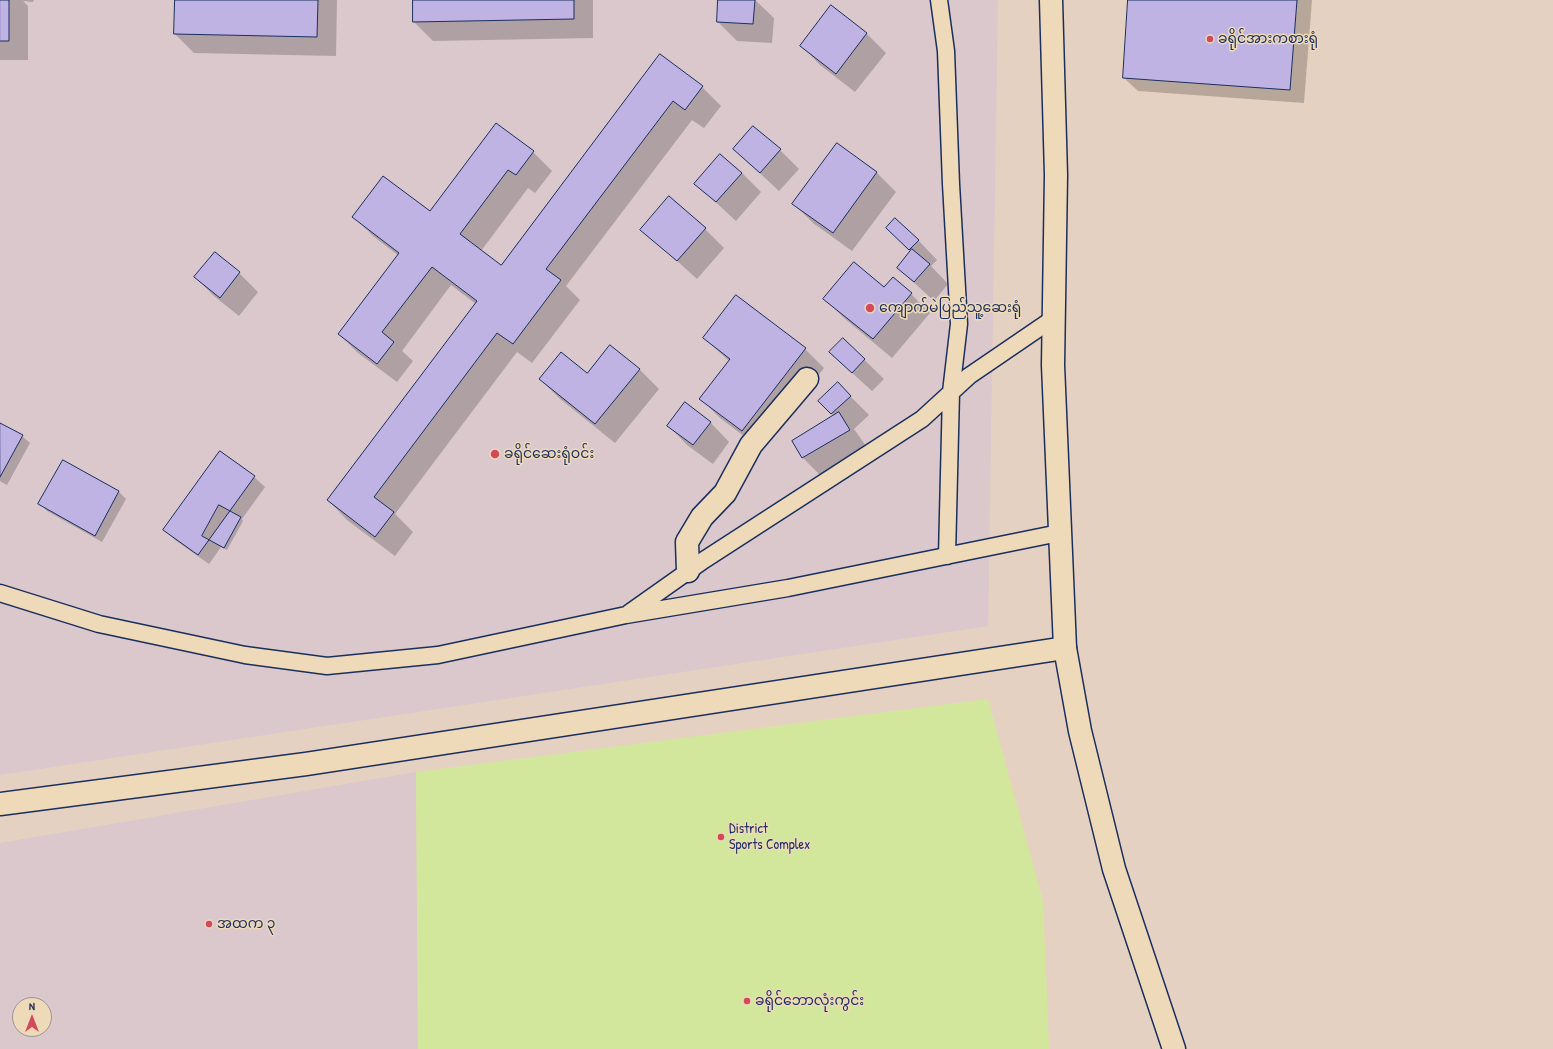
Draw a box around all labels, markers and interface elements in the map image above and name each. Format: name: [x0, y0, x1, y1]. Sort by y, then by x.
place label: ခရိုင်အားကစားရုံ: [1218, 31, 1318, 47]
marker: ခရိုင်အားကစားရုံ: [1205, 34, 1215, 44]
place label: ကျောက်မဲပြည်သူ့ဆေးရုံ: [879, 300, 1021, 316]
marker: ကျောက်မဲပြည်သူ့ဆေးရုံ: [864, 302, 876, 314]
place label: ခရိုင်ဆေးရုံဝင်း: [504, 446, 594, 462]
marker: ခရိုင်ဆေးရုံဝင်း: [489, 448, 501, 460]
place label: District Sports Complex: [729, 821, 810, 854]
marker: District Sports Complex: [716, 832, 726, 842]
place label: အထက ၃: [217, 916, 275, 932]
marker: အထက ၃: [204, 919, 214, 929]
place label: ခရိုင်ဘောလုံးကွင်း: [755, 993, 864, 1009]
marker: ခရိုင်ဘောလုံးကွင်း: [742, 996, 752, 1006]
north arrow: [12, 997, 52, 1037]
text: N: [29, 999, 35, 1013]

